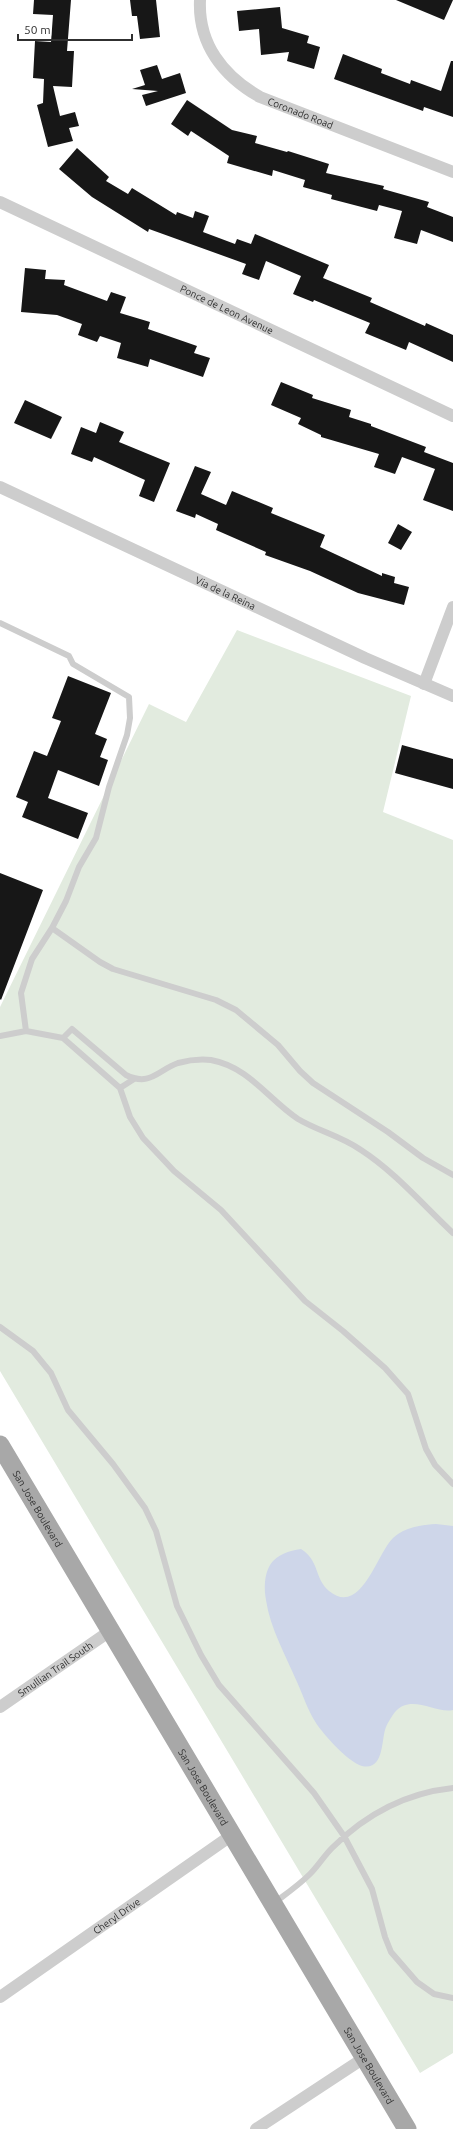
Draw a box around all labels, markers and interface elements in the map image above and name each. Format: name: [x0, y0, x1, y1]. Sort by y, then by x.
scale bar: [18, 16, 132, 42]
text: 50 m: [24, 23, 51, 36]
street label: Coronado Road: [266, 95, 335, 131]
street label: Ponce de Leon Avenue: [179, 282, 275, 336]
street label: Via de la Reina: [194, 574, 257, 611]
street label: San Jose Boulevard: [11, 1468, 65, 1549]
street label: Smullian Trail South: [16, 1639, 95, 1699]
street label: San Jose Boulevard: [177, 1747, 231, 1827]
street label: Cheryl Drive: [91, 1895, 142, 1936]
street label: San Jose Boulevard: [342, 2025, 396, 2106]

